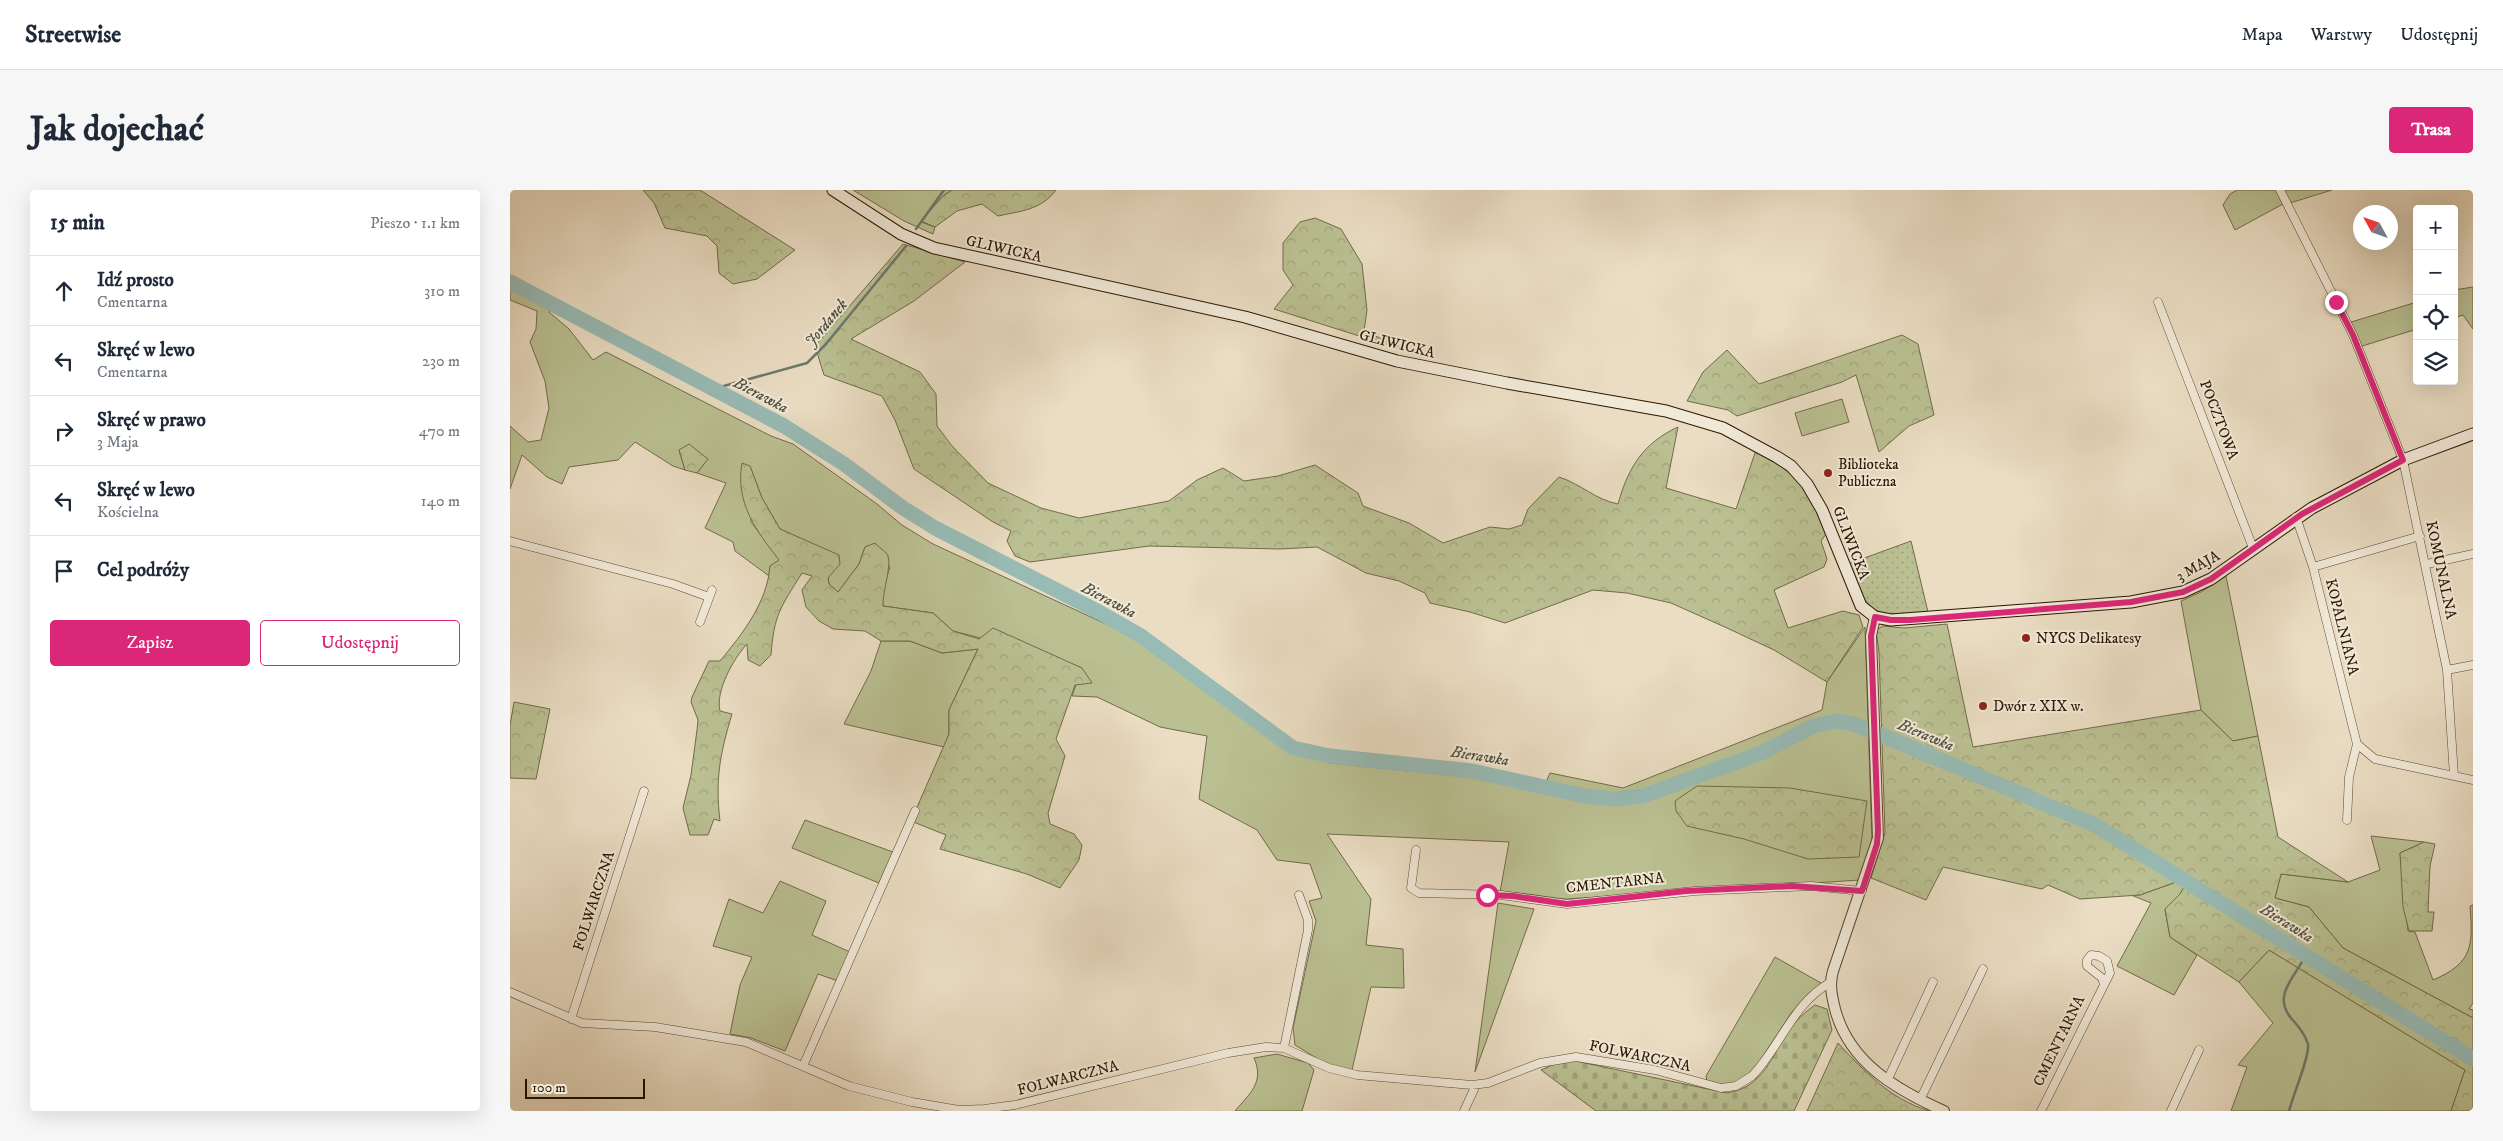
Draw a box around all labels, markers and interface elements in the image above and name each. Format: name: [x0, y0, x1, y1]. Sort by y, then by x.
text: Streetwise: [25, 20, 121, 50]
text: Mapa: [2242, 24, 2283, 46]
text: Warstwy: [2311, 24, 2372, 46]
text: Udostępnij: [2400, 24, 2478, 46]
button: Trasa: [2389, 107, 2473, 153]
text: Jak dojechać: [30, 108, 204, 152]
north arrow: [2353, 205, 2398, 250]
map controls: [2413, 205, 2458, 385]
button: +: [2413, 205, 2458, 250]
text: 15 min: [50, 210, 105, 236]
text: Pieszo · 1.1 km: [370, 213, 460, 233]
street label: GLIWICKA: [964, 231, 1044, 267]
button: −: [2413, 250, 2458, 295]
text: Idź prosto: [97, 269, 174, 292]
icon: ahead: [50, 277, 78, 305]
text: 310 m: [424, 281, 460, 301]
route end: [2325, 291, 2348, 314]
text: Cmentarna: [97, 292, 167, 312]
water label: Jordanek: [800, 295, 852, 351]
button: locate: [2413, 295, 2458, 340]
street label: GLIWICKA: [1357, 325, 1437, 363]
text: Skręć w lewo: [97, 339, 195, 362]
button: layers: [2413, 340, 2458, 385]
icon: left: [50, 347, 78, 375]
text: 230 m: [422, 351, 460, 371]
text: Cmentarna: [97, 362, 167, 382]
water label: Bierawka: [729, 372, 792, 418]
street label: POCZTOWA: [2195, 378, 2243, 463]
text: Skręć w prawo: [97, 409, 206, 432]
icon: right: [50, 417, 78, 445]
text: 470 m: [419, 421, 460, 441]
text: 3 Maja: [97, 432, 138, 452]
place label: Biblioteka Publiczna: [1838, 455, 1899, 491]
marker: Biblioteka Publiczna: [1822, 467, 1834, 479]
text: Skręć w lewo: [97, 479, 195, 502]
icon: left: [50, 487, 78, 515]
text: 140 m: [421, 491, 460, 511]
text: Kościelna: [97, 502, 159, 522]
street label: GLIWICKA: [1828, 504, 1874, 583]
street label: KOMUNALNA: [2421, 519, 2461, 621]
street label: 3 MAJA: [2173, 546, 2224, 586]
icon: arrive: [50, 557, 78, 585]
text: Cel podróży: [97, 559, 189, 582]
water label: Bierawka: [1077, 577, 1140, 623]
street label: KOPALNIANA: [2321, 577, 2363, 678]
button: Zapisz: [50, 620, 250, 666]
button: Udostępnij: [260, 620, 460, 666]
place label: NYCS Delikatesy: [2036, 629, 2142, 648]
marker: NYCS Delikatesy: [2020, 632, 2032, 644]
place label: Dwór z XIX w.: [1993, 697, 2084, 716]
marker: Dwór z XIX w.: [1977, 700, 1989, 712]
water label: Bierawka: [1894, 714, 1957, 756]
water label: Bierawka: [1448, 741, 1511, 770]
street label: FOLWARCZNA: [569, 848, 619, 953]
street label: CMENTARNA: [1565, 868, 1665, 898]
route start: [1476, 884, 1499, 907]
water label: Bierawka: [2256, 898, 2317, 947]
street label: CMENTARNA: [2029, 992, 2089, 1089]
street label: FOLWARCZNA: [1587, 1036, 1693, 1076]
street label: FOLWARCZNA: [1015, 1056, 1121, 1100]
scale bar: [525, 1076, 645, 1099]
text: 100 m: [532, 1079, 566, 1097]

